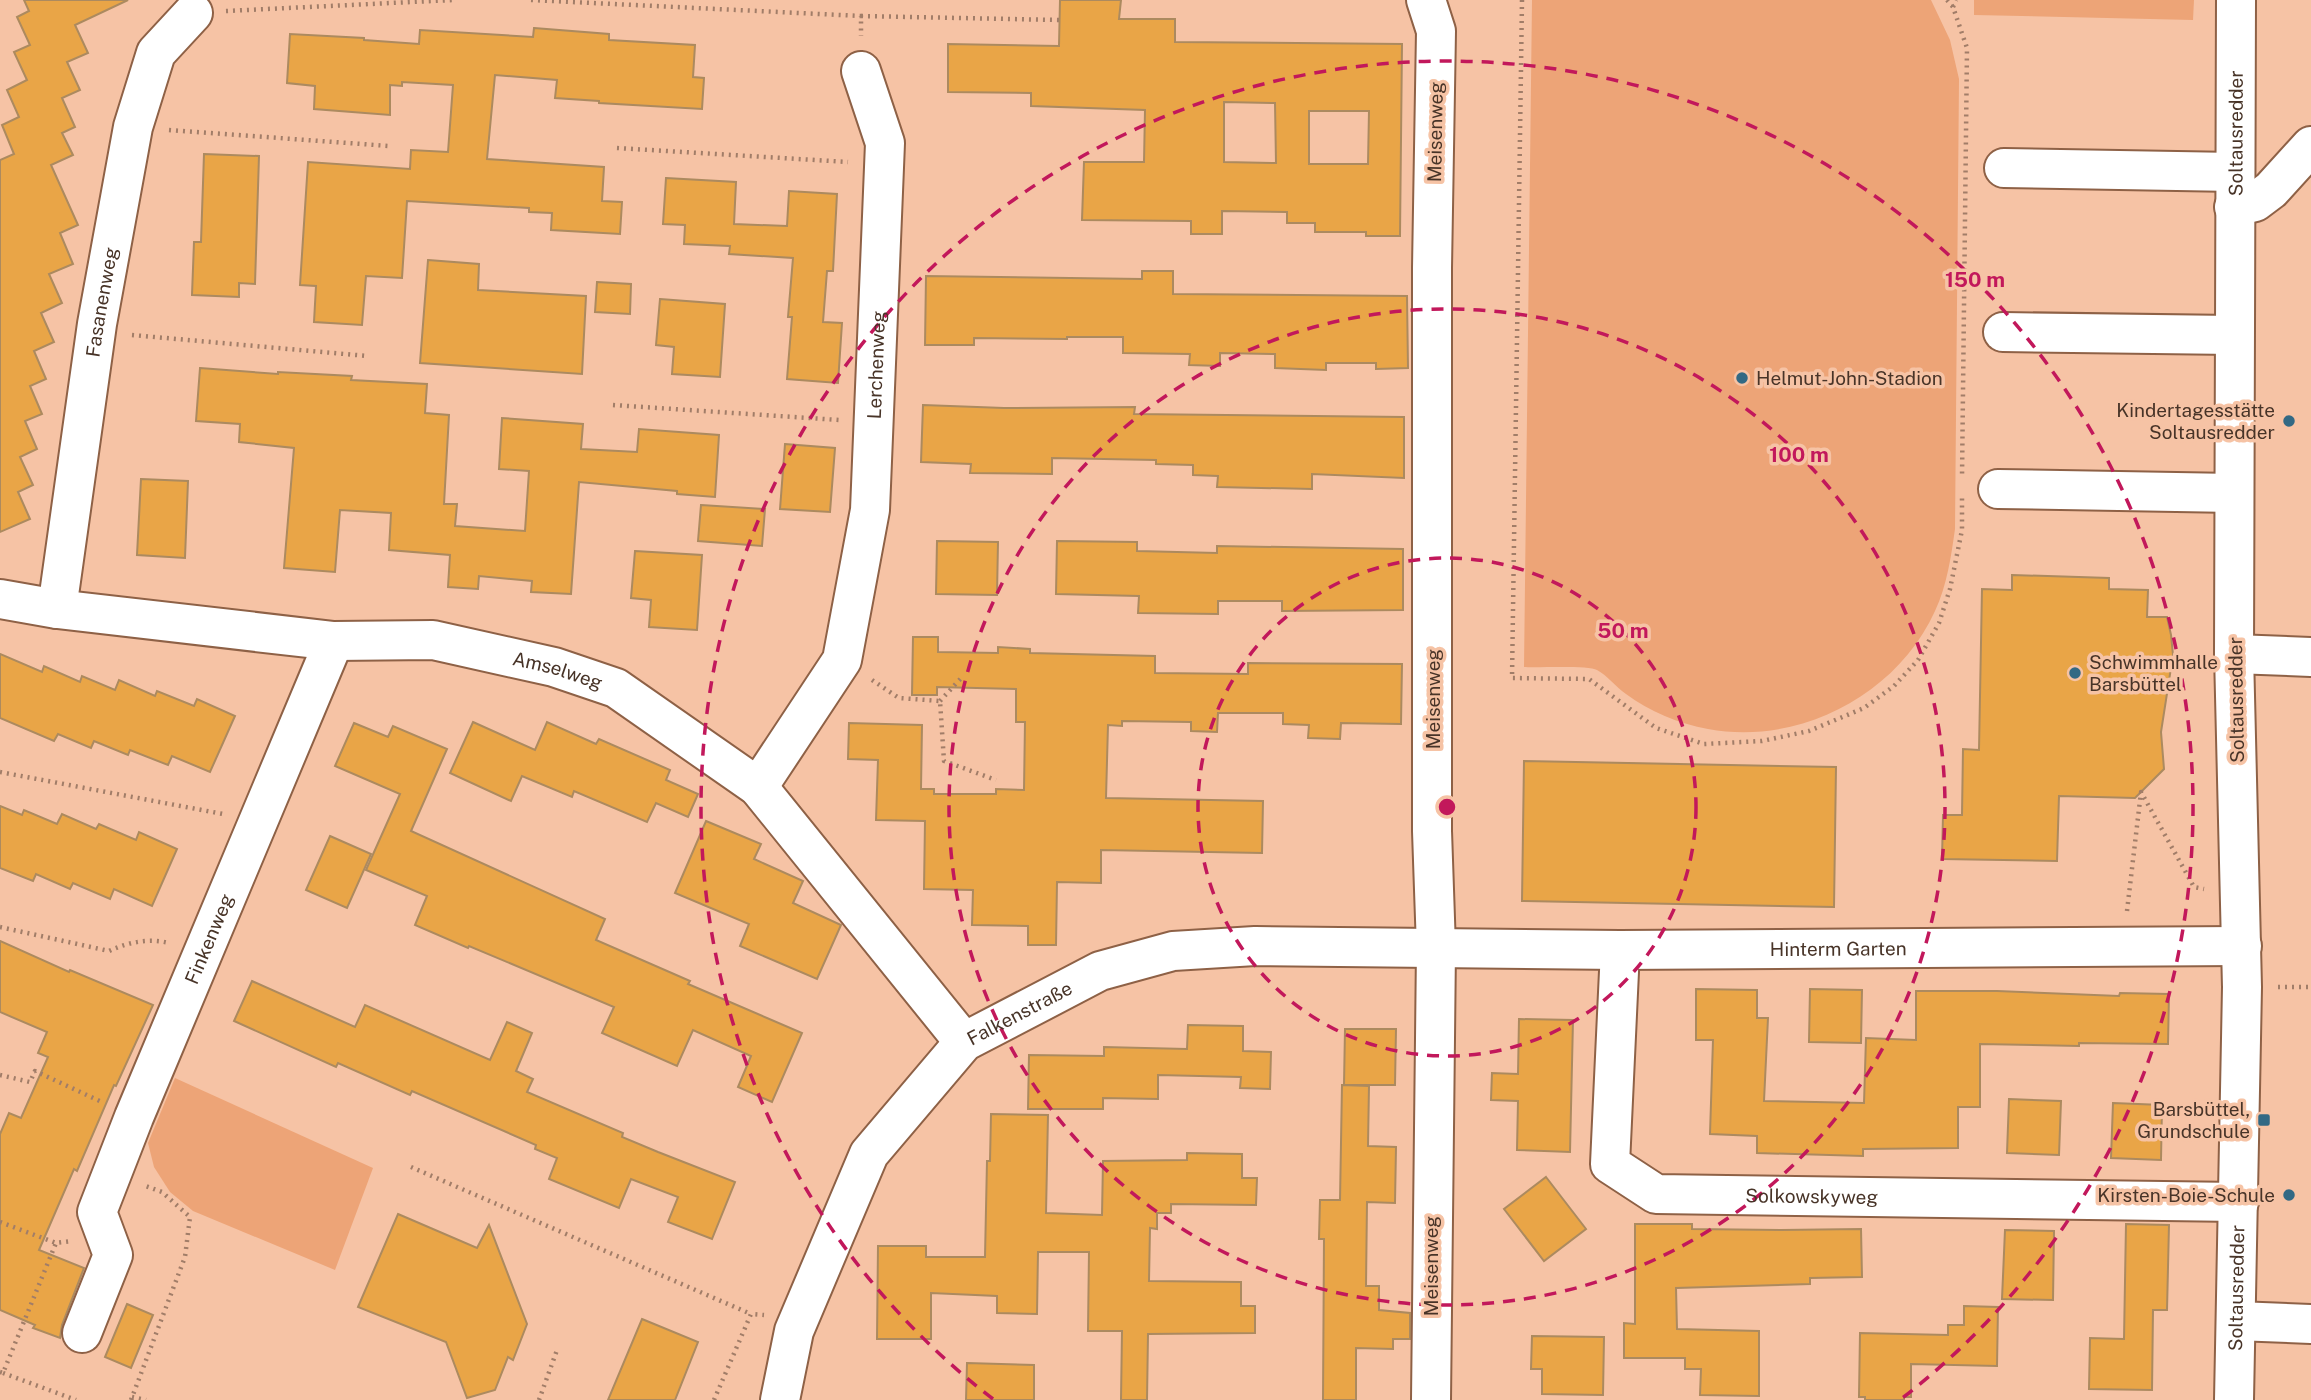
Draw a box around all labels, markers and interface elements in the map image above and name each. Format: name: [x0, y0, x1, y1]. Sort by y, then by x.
street label: Soltausredder: [2224, 70, 2247, 196]
street label: Meisenweg: [1423, 81, 1447, 182]
street label: Fasanenweg: [81, 245, 122, 359]
text: 150 m: [1945, 267, 2005, 292]
street label: Lerchenweg: [863, 310, 889, 420]
place label: Helmut-John-Stadion: [1756, 367, 1943, 389]
marker: Helmut-John-Stadion: [1734, 370, 1750, 386]
place label: Kindertagesstätte Soltausredder: [2116, 399, 2275, 443]
marker: Kindertagesstätte Soltausredder: [2281, 413, 2297, 429]
text: 100 m: [1769, 442, 1829, 467]
text: 50 m: [1597, 618, 1649, 643]
street label: Soltausredder: [2224, 637, 2248, 763]
street label: Amselweg: [511, 647, 606, 694]
street label: Meisenweg: [1422, 649, 1444, 749]
place label: Schwimmhalle Barsbüttel: [2089, 651, 2218, 695]
marker: Schwimmhalle Barsbüttel: [2067, 665, 2083, 681]
centre of rings: [1435, 795, 1459, 819]
street label: Finkenweg: [180, 890, 238, 987]
street label: Hinterm Garten: [1770, 937, 1907, 960]
street label: Falkenstraße: [963, 977, 1076, 1050]
place label: Barsbüttel, Grundschule: [2137, 1098, 2250, 1142]
marker: Barsbüttel, Grundschule: [2256, 1112, 2272, 1128]
street label: Solkowskyweg: [1745, 1184, 1879, 1208]
place label: Kirsten-Boie-Schule: [2097, 1184, 2275, 1206]
marker: Kirsten-Boie-Schule: [2281, 1187, 2297, 1203]
street label: Meisenweg: [1420, 1216, 1442, 1316]
street label: Soltausredder: [2224, 1225, 2248, 1351]

